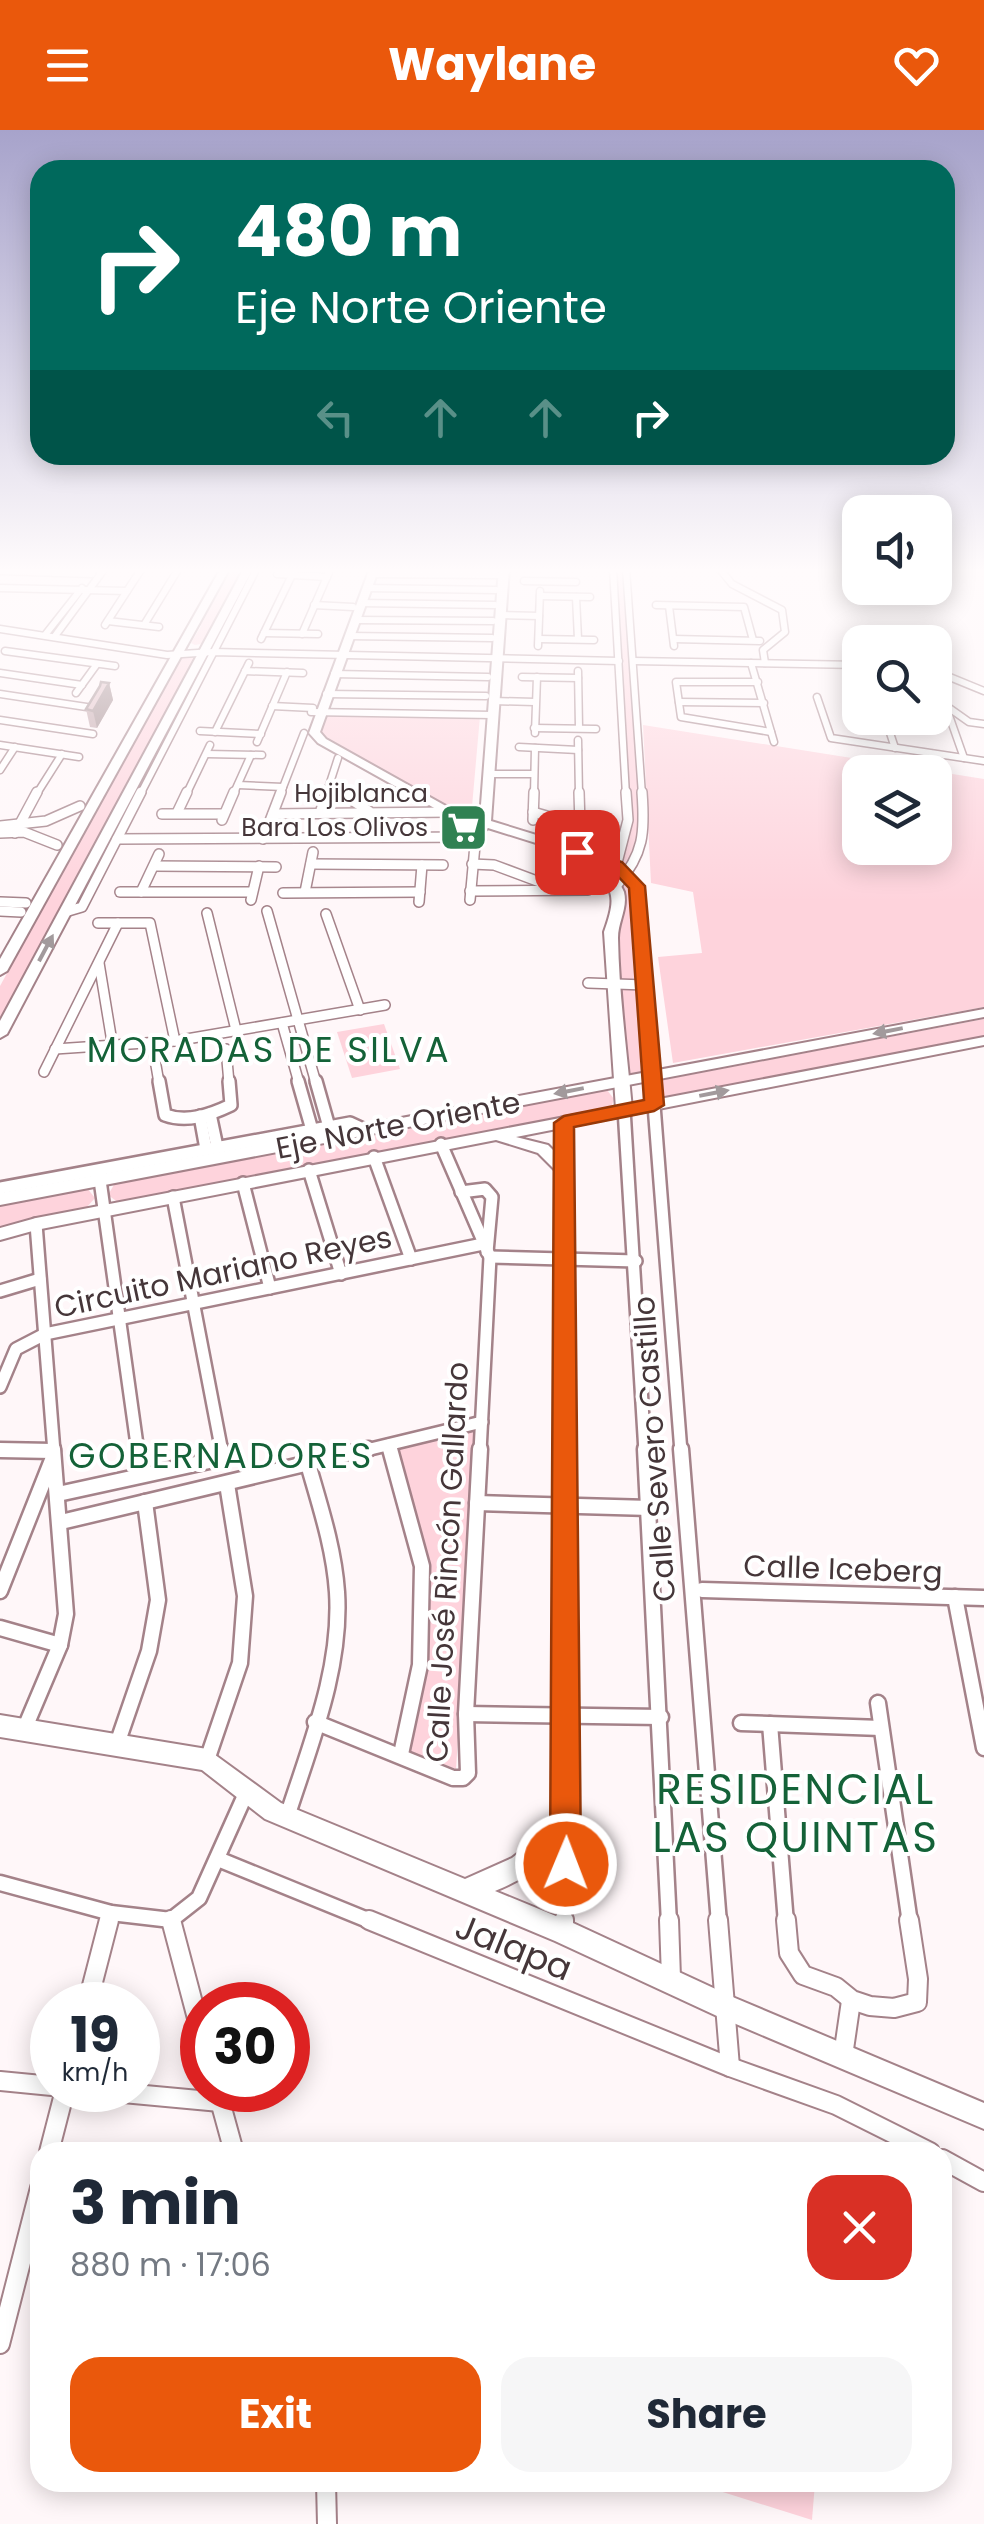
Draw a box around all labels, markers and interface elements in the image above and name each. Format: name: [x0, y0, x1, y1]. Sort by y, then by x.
text: Waylane: [388, 33, 596, 96]
icon: menu: [40, 38, 95, 93]
icon: heart: [889, 38, 944, 93]
text: 480 m: [235, 182, 462, 281]
icon: right: [70, 200, 200, 330]
text: Eje Norte Oriente: [235, 276, 607, 339]
icon: left: [308, 390, 363, 445]
icon: ahead: [413, 390, 468, 445]
icon: ahead: [518, 390, 573, 445]
icon: right: [623, 390, 678, 445]
map controls: [842, 495, 952, 865]
button: sound: [842, 495, 952, 605]
button: search: [842, 625, 952, 735]
button: layers: [842, 755, 952, 865]
street label: Hojiblanca: [294, 776, 428, 811]
supermarket icon: Bara Los Olivos: [437, 801, 489, 853]
place label: Bara Los Olivos: [241, 810, 428, 845]
pin: [535, 810, 620, 895]
icon: arrive: [550, 825, 605, 880]
one-way arrow: [37, 933, 54, 962]
one-way arrow: [872, 1023, 903, 1039]
district label: MORADAS DE SILVA: [87, 1025, 451, 1074]
street label: Eje Norte Oriente: [272, 1080, 524, 1170]
one-way arrow: [553, 1083, 584, 1099]
one-way arrow: [698, 1085, 729, 1101]
street label: Circuito Mariano Reyes: [50, 1215, 396, 1329]
street label: Calle Severo Castillo: [622, 1295, 686, 1603]
street label: Calle José Rincón Gallardo: [415, 1361, 479, 1763]
district label: GOBERNADORES: [68, 1431, 374, 1480]
street label: Calle Iceberg: [743, 1544, 943, 1594]
district label: RESIDENCIAL LAS QUINTAS: [653, 1760, 939, 1867]
position arrow: [514, 1812, 618, 1916]
street label: Jalapa: [448, 1901, 580, 1993]
speed limit sign: 30: [180, 1982, 310, 2112]
text: 19: [70, 1999, 120, 2070]
text: km/h: [62, 2055, 128, 2090]
text: 3 min: [70, 2161, 241, 2245]
button: close: [807, 2175, 912, 2280]
text: 880 m · 17:06: [70, 2242, 271, 2287]
button: Exit: [70, 2357, 481, 2472]
button: Share: [501, 2357, 912, 2472]

